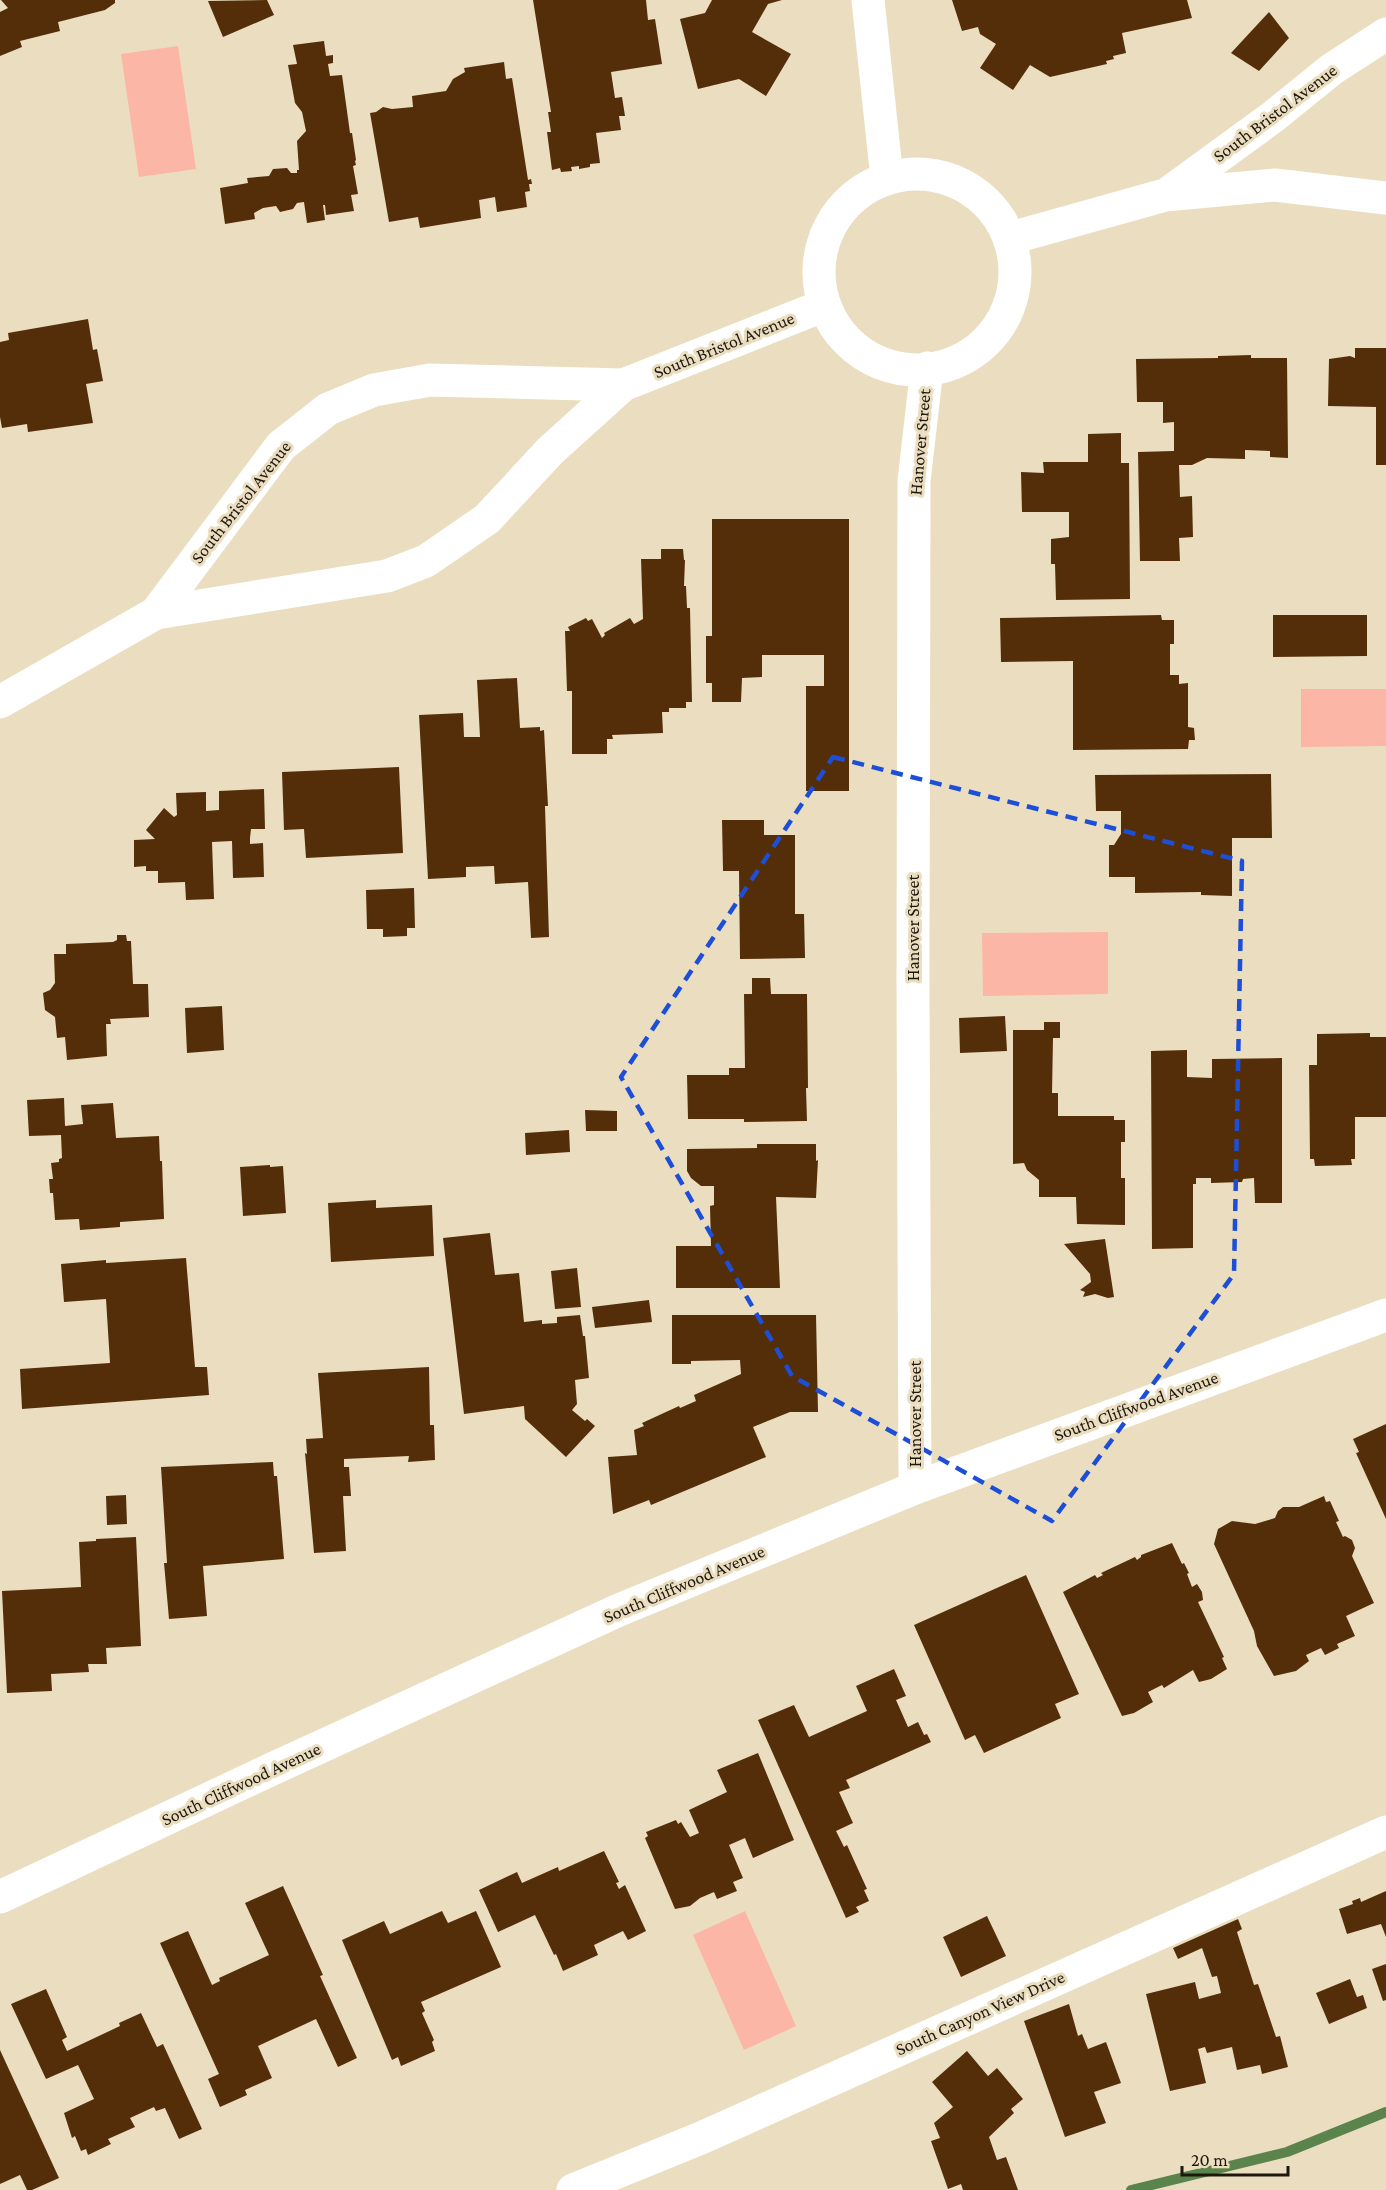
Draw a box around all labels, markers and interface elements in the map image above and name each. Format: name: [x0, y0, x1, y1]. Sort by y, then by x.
street label: South Bristol Avenue: [1209, 60, 1341, 166]
street label: South Bristol Avenue: [651, 308, 797, 382]
street label: Hanover Street: [905, 387, 935, 496]
street label: South Bristol Avenue: [187, 437, 295, 567]
street label: Hanover Street: [903, 874, 923, 981]
street label: Hanover Street: [905, 1360, 925, 1467]
street label: South Cliffwood Avenue: [1051, 1367, 1221, 1445]
street label: South Cliffwood Avenue: [600, 1541, 768, 1627]
street label: South Cliffwood Avenue: [158, 1738, 324, 1830]
street label: South Canyon View Drive: [892, 1967, 1068, 2059]
scale bar: [1182, 2139, 1288, 2177]
text: 20 m: [1191, 2150, 1228, 2170]

